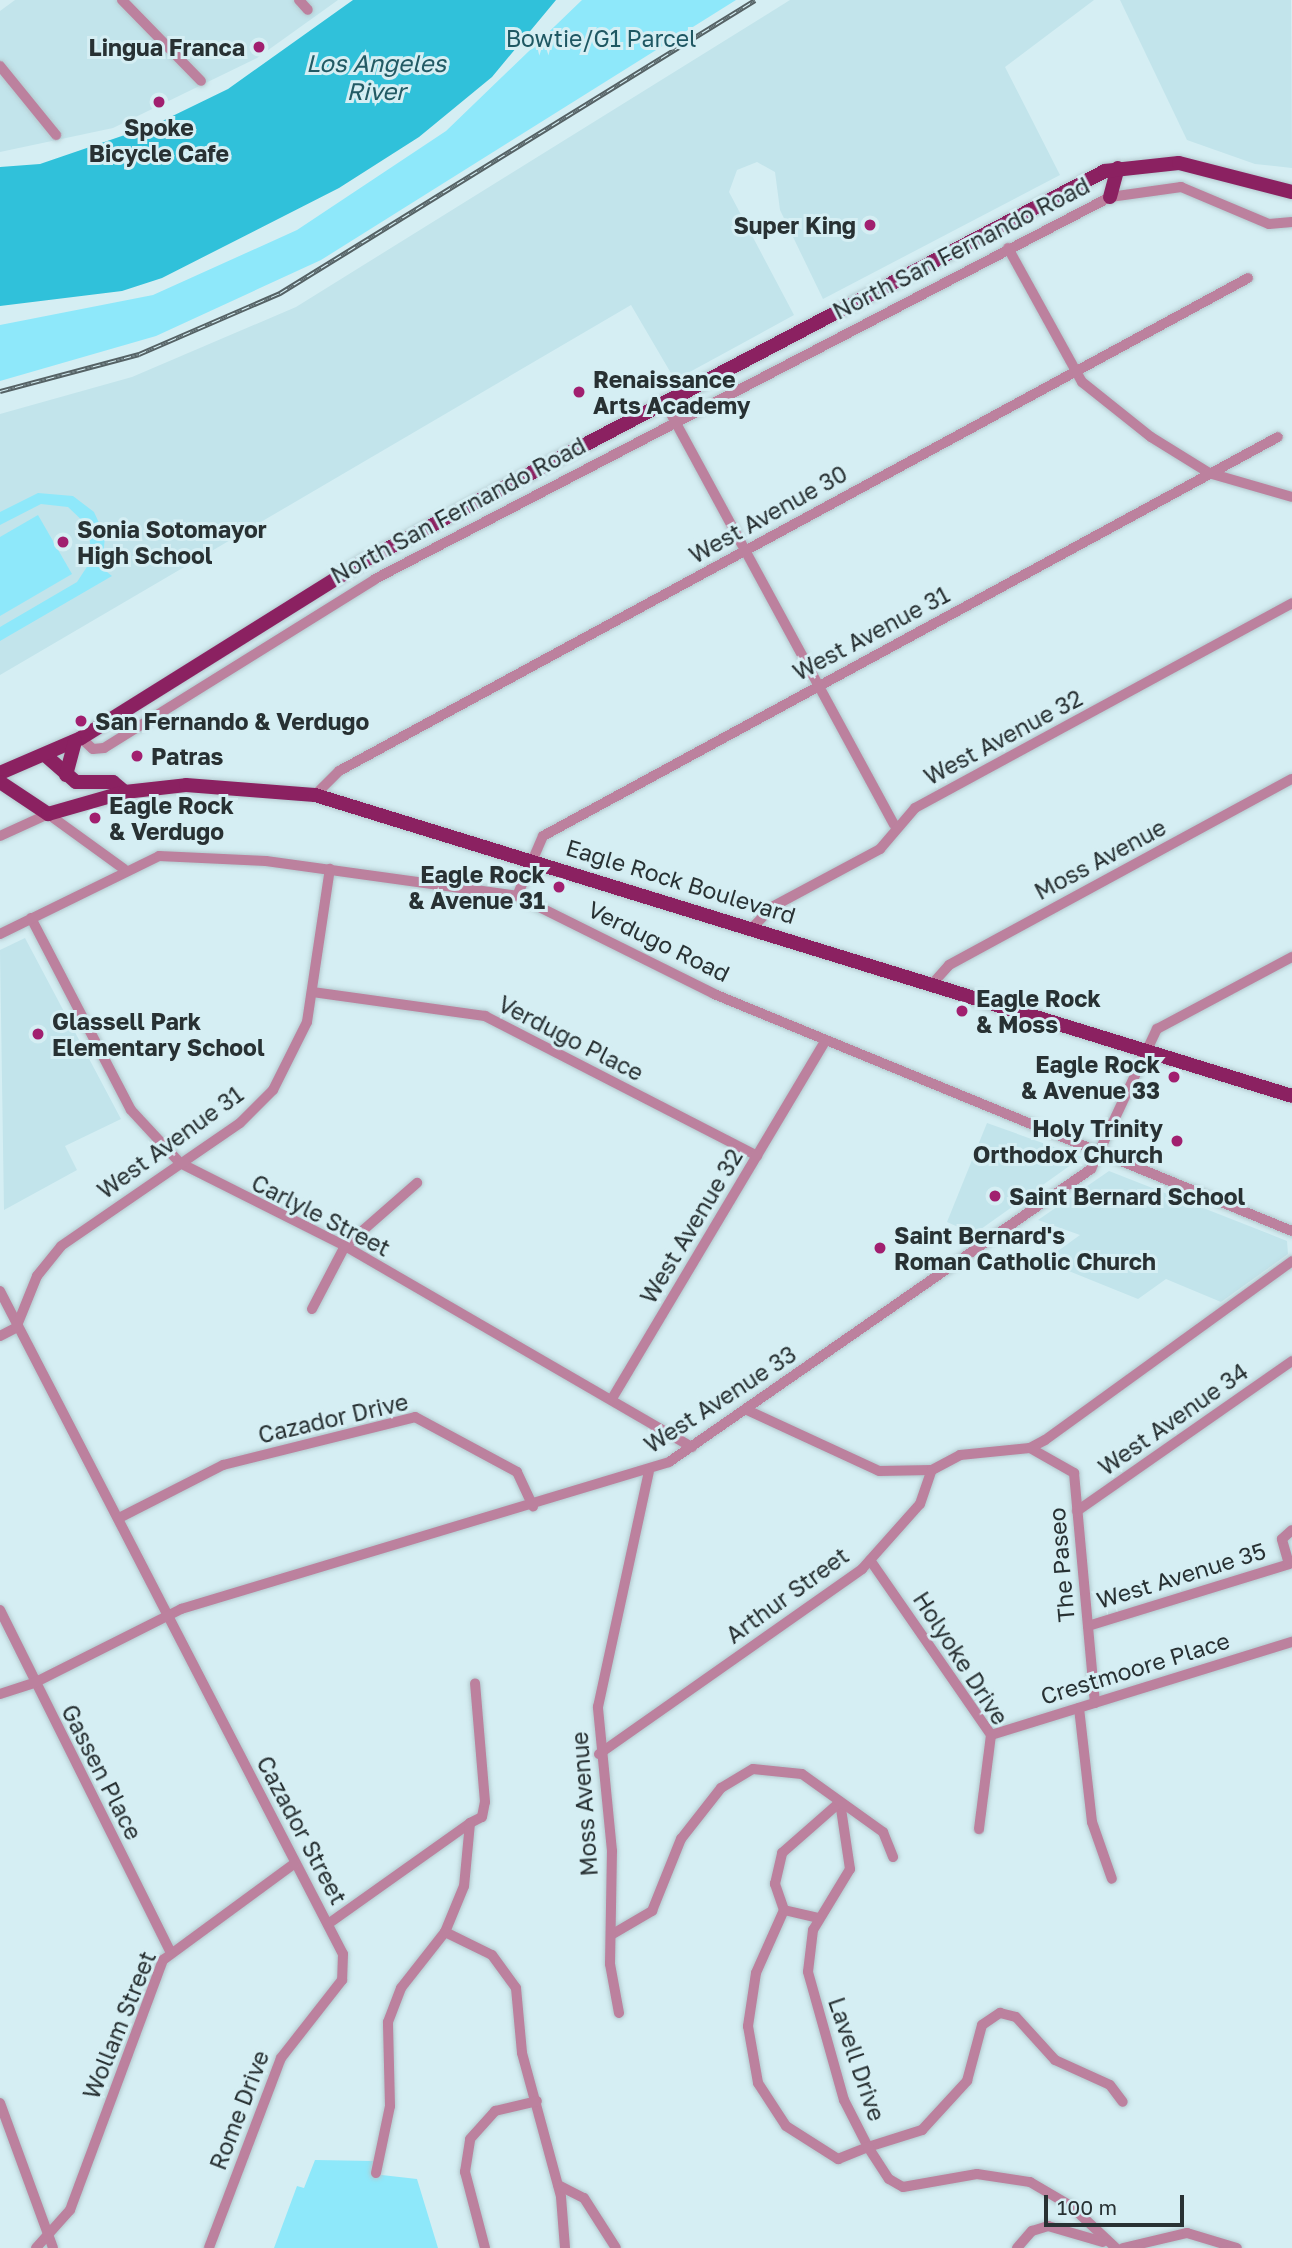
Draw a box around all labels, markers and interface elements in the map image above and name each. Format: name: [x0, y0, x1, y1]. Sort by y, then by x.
park label: Bowtie/G1 Parcel: [506, 24, 696, 52]
place label: Lingua Franca: [89, 33, 245, 61]
marker: Lingua Franca: [251, 39, 267, 55]
water label: Los Angeles River: [306, 49, 446, 105]
marker: Spoke Bicycle Cafe: [151, 94, 167, 110]
place label: Spoke Bicycle Cafe: [89, 113, 229, 167]
street label: North San Fernando Road: [828, 171, 1094, 325]
place label: Super King: [733, 211, 856, 239]
marker: Super King: [862, 217, 878, 233]
place label: Renaissance Arts Academy: [593, 365, 751, 419]
marker: Renaissance Arts Academy: [571, 384, 587, 400]
street label: North San Fernando Road: [326, 431, 590, 589]
street label: West Avenue 30: [684, 459, 852, 569]
place label: Sonia Sotomayor High School: [77, 515, 267, 569]
marker: Sonia Sotomayor High School: [55, 534, 71, 550]
street label: West Avenue 31: [788, 580, 954, 686]
street label: West Avenue 32: [919, 684, 1087, 790]
place label: San Fernando & Verdugo: [95, 707, 369, 735]
marker: San Fernando & Verdugo: [73, 713, 89, 729]
place label: Patras: [151, 742, 223, 770]
marker: Patras: [129, 748, 145, 764]
place label: Eagle Rock & Verdugo: [109, 791, 234, 845]
marker: Eagle Rock & Verdugo: [87, 810, 103, 826]
street label: Moss Avenue: [1030, 813, 1170, 905]
street label: Eagle Rock Boulevard: [563, 833, 799, 929]
place label: Eagle Rock & Avenue 31: [408, 860, 545, 914]
marker: Eagle Rock & Avenue 31: [551, 879, 567, 895]
street label: Verdugo Road: [584, 895, 734, 987]
place label: Eagle Rock & Moss: [976, 984, 1101, 1038]
street label: Verdugo Place: [494, 990, 648, 1086]
marker: Eagle Rock & Moss: [954, 1003, 970, 1019]
place label: Glassell Park Elementary School: [52, 1007, 265, 1061]
marker: Glassell Park Elementary School: [30, 1026, 46, 1042]
place label: Eagle Rock & Avenue 33: [1021, 1050, 1160, 1104]
marker: Eagle Rock & Avenue 33: [1166, 1069, 1182, 1085]
street label: West Avenue 31: [92, 1080, 248, 1204]
place label: Holy Trinity Orthodox Church: [973, 1114, 1163, 1168]
marker: Holy Trinity Orthodox Church: [1169, 1133, 1185, 1149]
street label: West Avenue 32: [634, 1144, 748, 1308]
street label: Carlyle Street: [247, 1168, 395, 1262]
place label: Saint Bernard School: [1009, 1182, 1245, 1210]
marker: Saint Bernard School: [987, 1188, 1003, 1204]
place label: Saint Bernard's Roman Catholic Church: [894, 1221, 1156, 1275]
marker: Saint Bernard's Roman Catholic Church: [872, 1240, 888, 1256]
street label: West Avenue 33: [639, 1340, 801, 1458]
street label: West Avenue 34: [1093, 1357, 1253, 1481]
street label: Cazador Drive: [255, 1387, 411, 1449]
street label: The Paseo: [1042, 1507, 1080, 1623]
street label: West Avenue 35: [1093, 1536, 1269, 1614]
street label: Arthur Street: [720, 1541, 854, 1649]
street label: Holyoke Drive: [908, 1586, 1014, 1730]
street label: Crestmoore Place: [1037, 1626, 1233, 1710]
street label: Gassen Place: [56, 1700, 148, 1844]
street label: Moss Avenue: [565, 1731, 603, 1877]
street label: Cazador Street: [251, 1751, 353, 1909]
street label: Wollam Street: [77, 1947, 161, 2103]
street label: Lavell Drive: [823, 1993, 891, 2125]
street label: Rome Drive: [204, 2046, 274, 2174]
scale bar: [1047, 2182, 1187, 2226]
text: 100 m: [1057, 2194, 1117, 2220]

